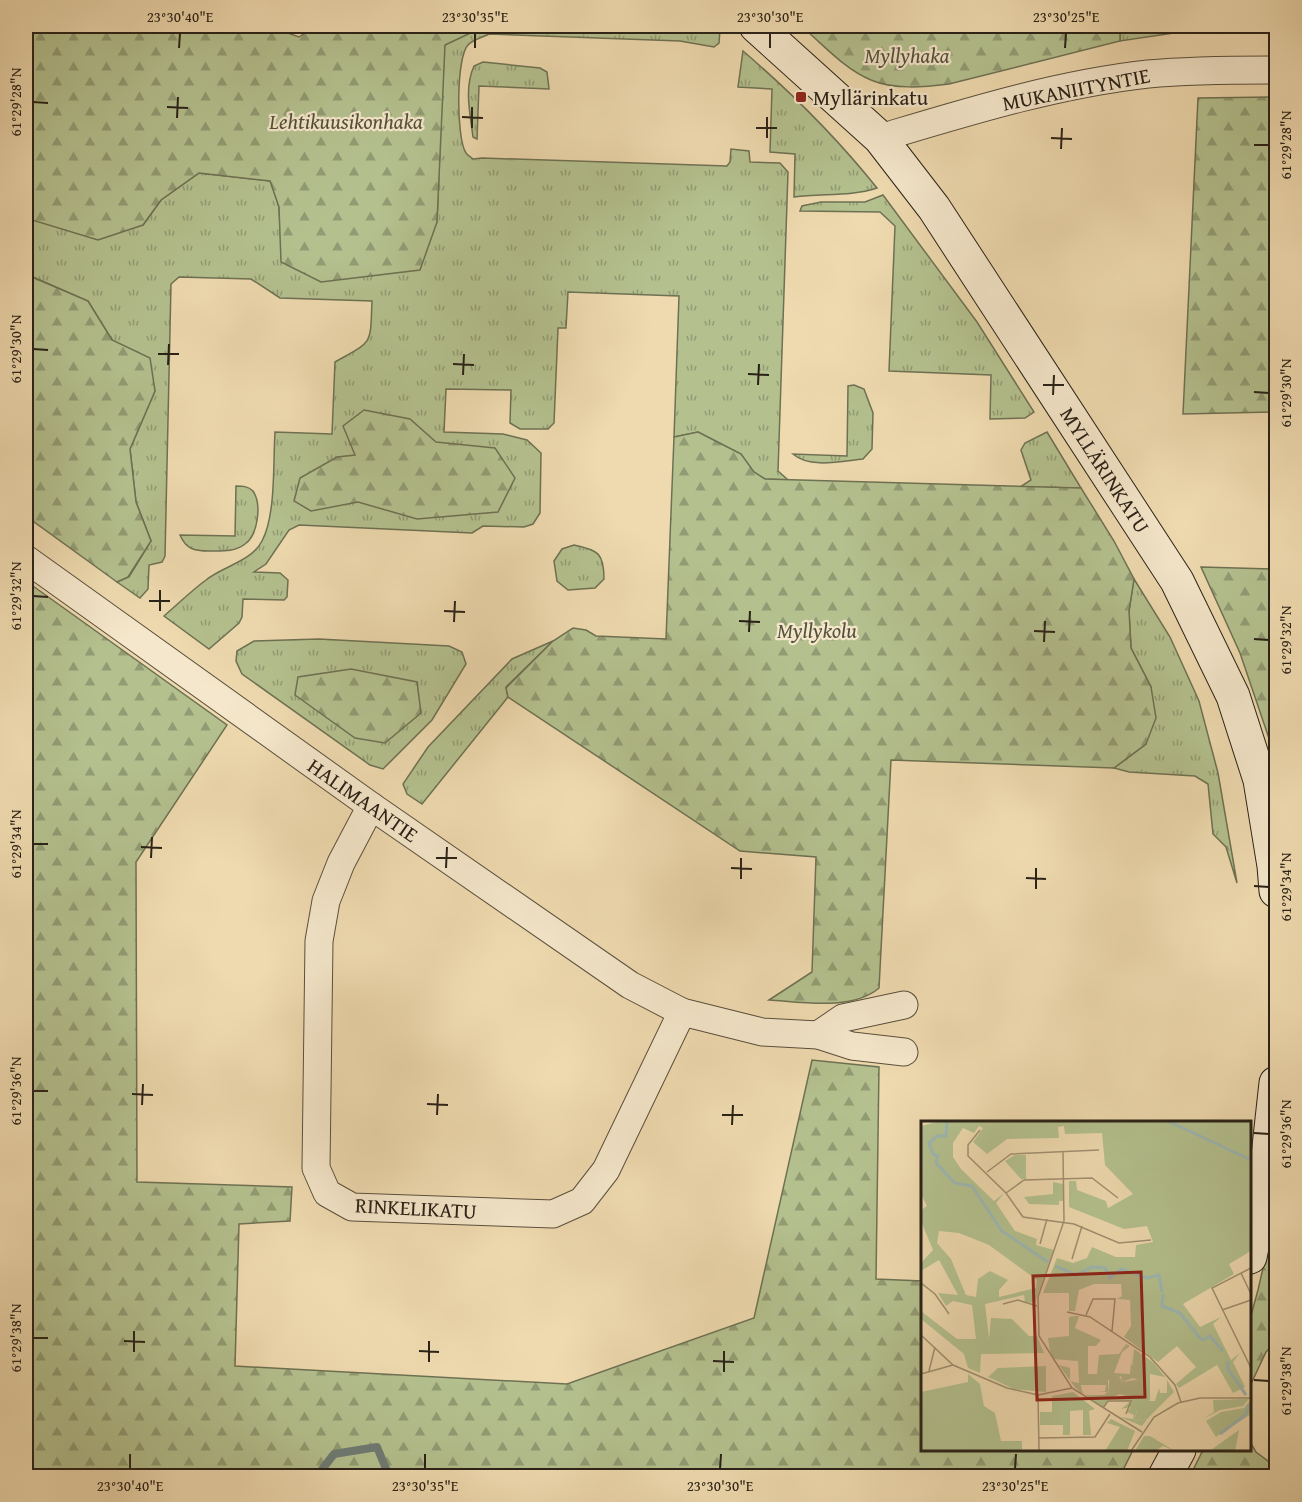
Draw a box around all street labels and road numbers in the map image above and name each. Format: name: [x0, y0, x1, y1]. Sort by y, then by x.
street label: MUKANIITYNTIE: [999, 59, 1153, 119]
street label: MYLLÄRINKATU: [1052, 401, 1158, 539]
street label: HALIMAANTIE: [301, 750, 425, 850]
street label: RINKELIKATU: [354, 1189, 478, 1227]

